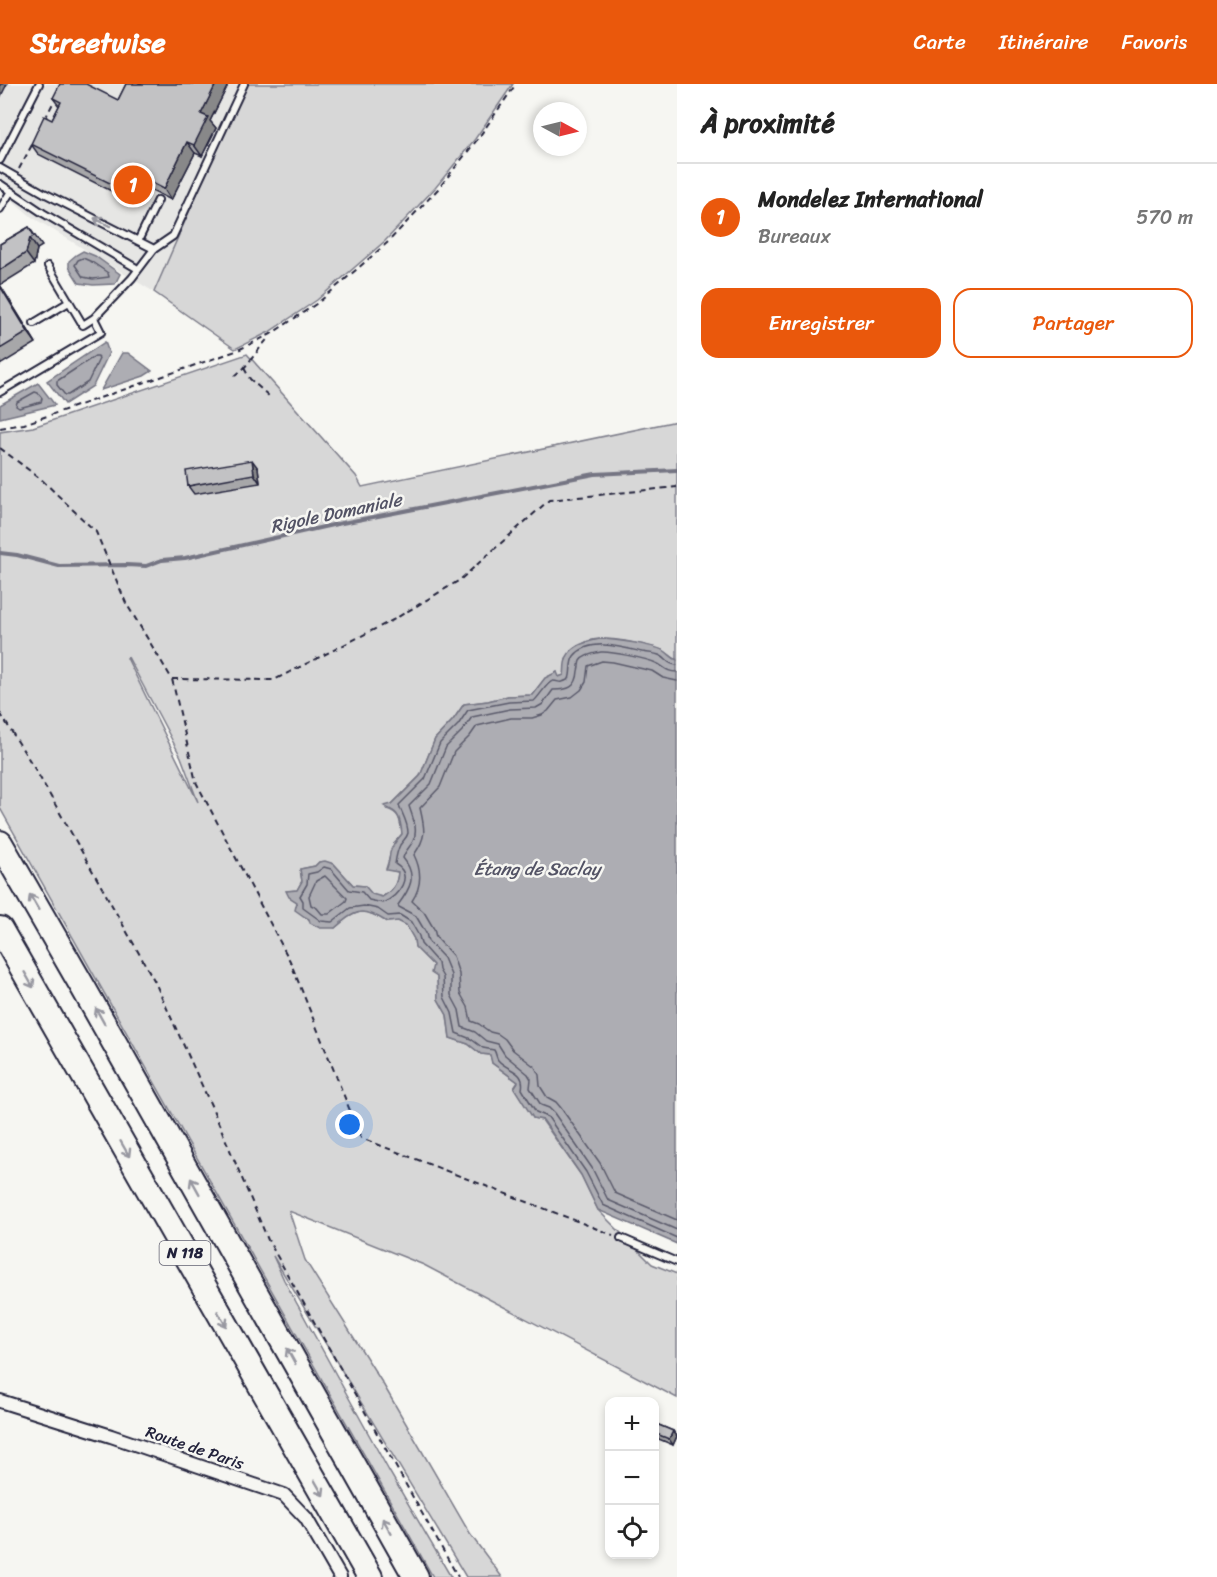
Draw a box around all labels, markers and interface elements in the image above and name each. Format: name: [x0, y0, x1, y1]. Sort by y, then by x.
text: Streetwise: [30, 18, 166, 67]
text: Carte: [914, 23, 966, 61]
text: Itinéraire: [999, 23, 1089, 61]
text: Favoris: [1122, 23, 1187, 61]
text: À proximité: [701, 100, 835, 146]
north arrow: [533, 102, 587, 156]
pin: 1: [114, 162, 152, 208]
text: Mondelez International: [758, 180, 983, 219]
text: 1: [716, 200, 725, 235]
text: 570 m: [1136, 200, 1193, 235]
one-way arrow: [93, 216, 111, 227]
text: Bureaux: [758, 219, 831, 254]
button: Enregistrer: [701, 288, 941, 358]
button: Partager: [953, 288, 1193, 358]
water label: Rigole Domaniale: [267, 483, 406, 543]
water label: Étang de Saclay: [474, 853, 603, 885]
one-way arrow: [28, 893, 39, 911]
one-way arrow: [23, 971, 35, 988]
one-way arrow: [93, 1008, 105, 1025]
your location: [335, 1110, 364, 1139]
one-way arrow: [120, 1140, 132, 1157]
one-way arrow: [189, 1178, 200, 1196]
road number: N 118: [160, 1241, 210, 1265]
one-way arrow: [217, 1309, 228, 1327]
one-way arrow: [285, 1348, 297, 1365]
map controls: [605, 1397, 659, 1559]
button: +: [605, 1397, 659, 1451]
street label: Route de Paris: [142, 1417, 248, 1478]
button: −: [605, 1451, 659, 1505]
one-way arrow: [313, 1479, 325, 1496]
button: locate: [605, 1505, 659, 1559]
one-way arrow: [381, 1518, 393, 1535]

